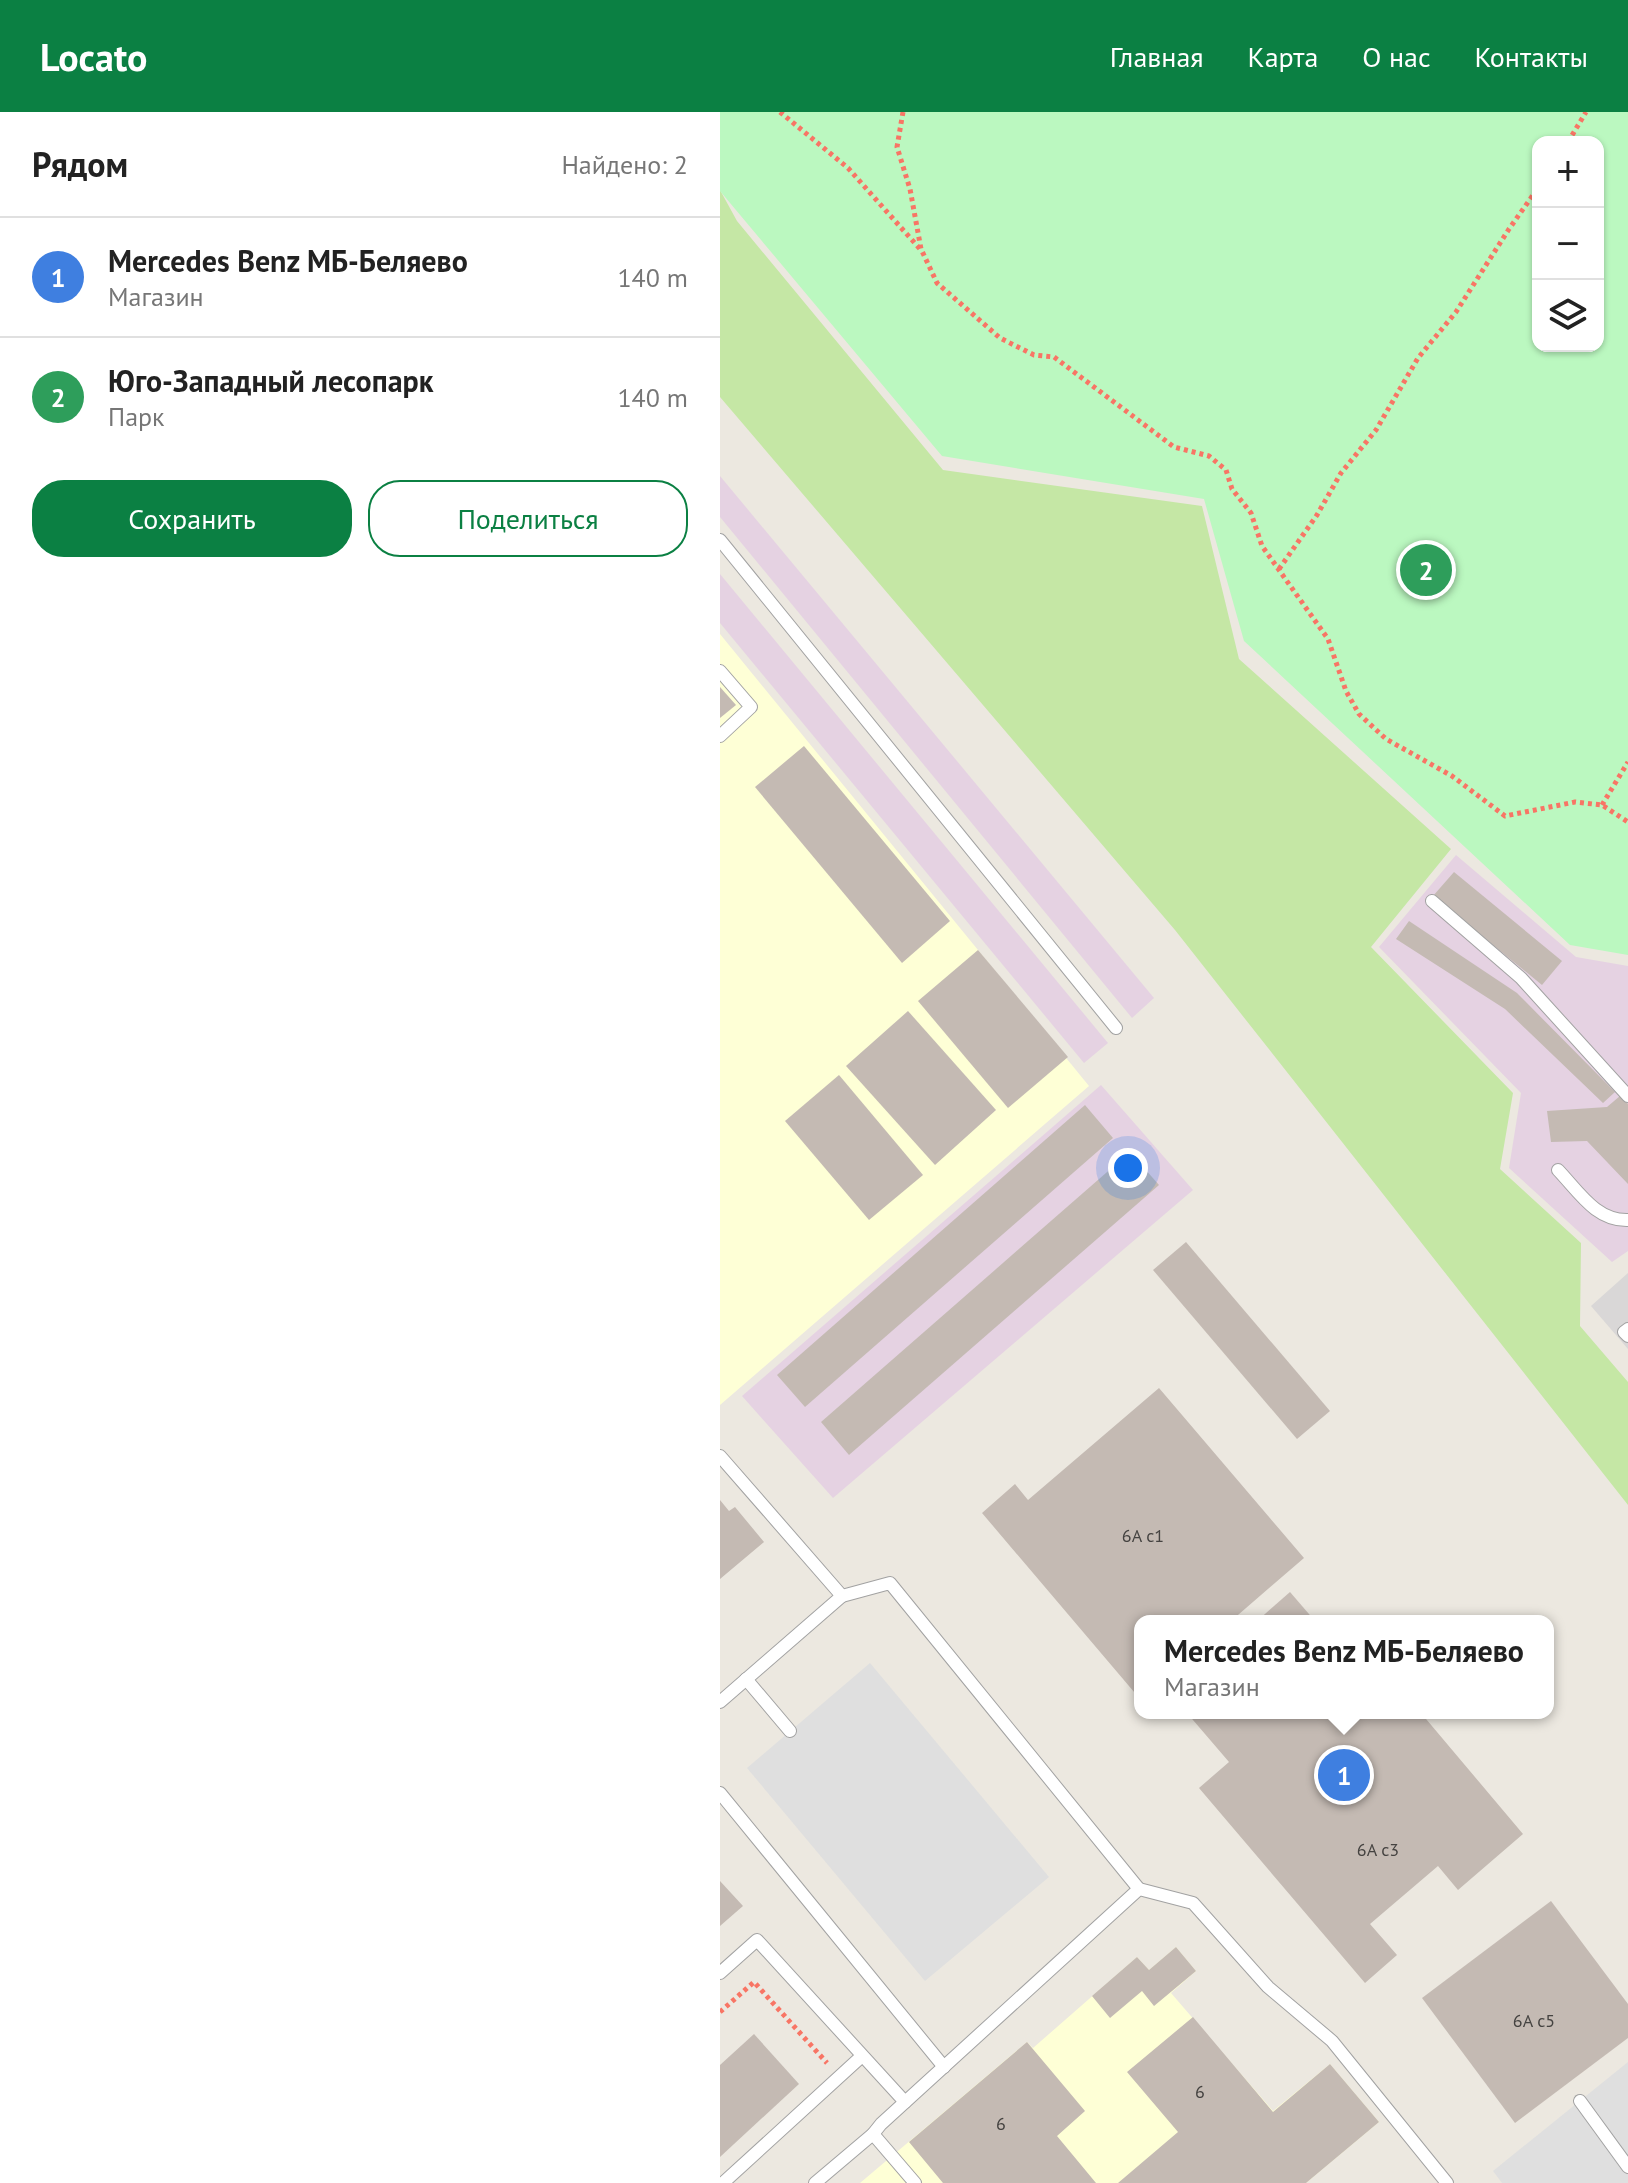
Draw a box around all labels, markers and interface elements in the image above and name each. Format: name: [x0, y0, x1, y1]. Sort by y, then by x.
text: Locato: [40, 32, 147, 81]
text: Главная: [1110, 38, 1204, 75]
text: Карта: [1248, 38, 1318, 75]
text: О нас: [1362, 38, 1431, 75]
text: Контакты: [1475, 38, 1588, 75]
map controls: [1532, 136, 1604, 352]
button: +: [1532, 136, 1604, 208]
text: Рядом: [32, 142, 128, 186]
text: Найдено: 2: [561, 148, 688, 181]
button: −: [1532, 208, 1604, 280]
text: Mercedes Benz МБ-Беляево: [108, 241, 468, 280]
text: 1: [51, 261, 65, 294]
text: 140 m: [617, 261, 688, 294]
text: Магазин: [108, 280, 204, 313]
button: layers: [1532, 280, 1604, 352]
text: Юго-Западный лесопарк: [108, 361, 433, 400]
text: 2: [51, 381, 65, 414]
text: 140 m: [617, 381, 688, 414]
text: Парк: [108, 400, 165, 433]
button: Сохранить: [32, 480, 352, 557]
button: Поделиться: [368, 480, 688, 557]
pin: 2: [1400, 540, 1452, 600]
your location: [1108, 1148, 1148, 1188]
house number: 6А с1: [1122, 1524, 1164, 1547]
popup: [1134, 1615, 1554, 1719]
text: Mercedes Benz МБ-Беляево: [1164, 1631, 1524, 1670]
text: Магазин: [1164, 1670, 1260, 1703]
pin: 1: [1318, 1745, 1370, 1805]
house number: 6А с3: [1357, 1838, 1399, 1861]
house number: 6А с5: [1513, 2009, 1555, 2032]
house number: 6: [1195, 2080, 1205, 2103]
house number: 6: [996, 2112, 1006, 2135]

